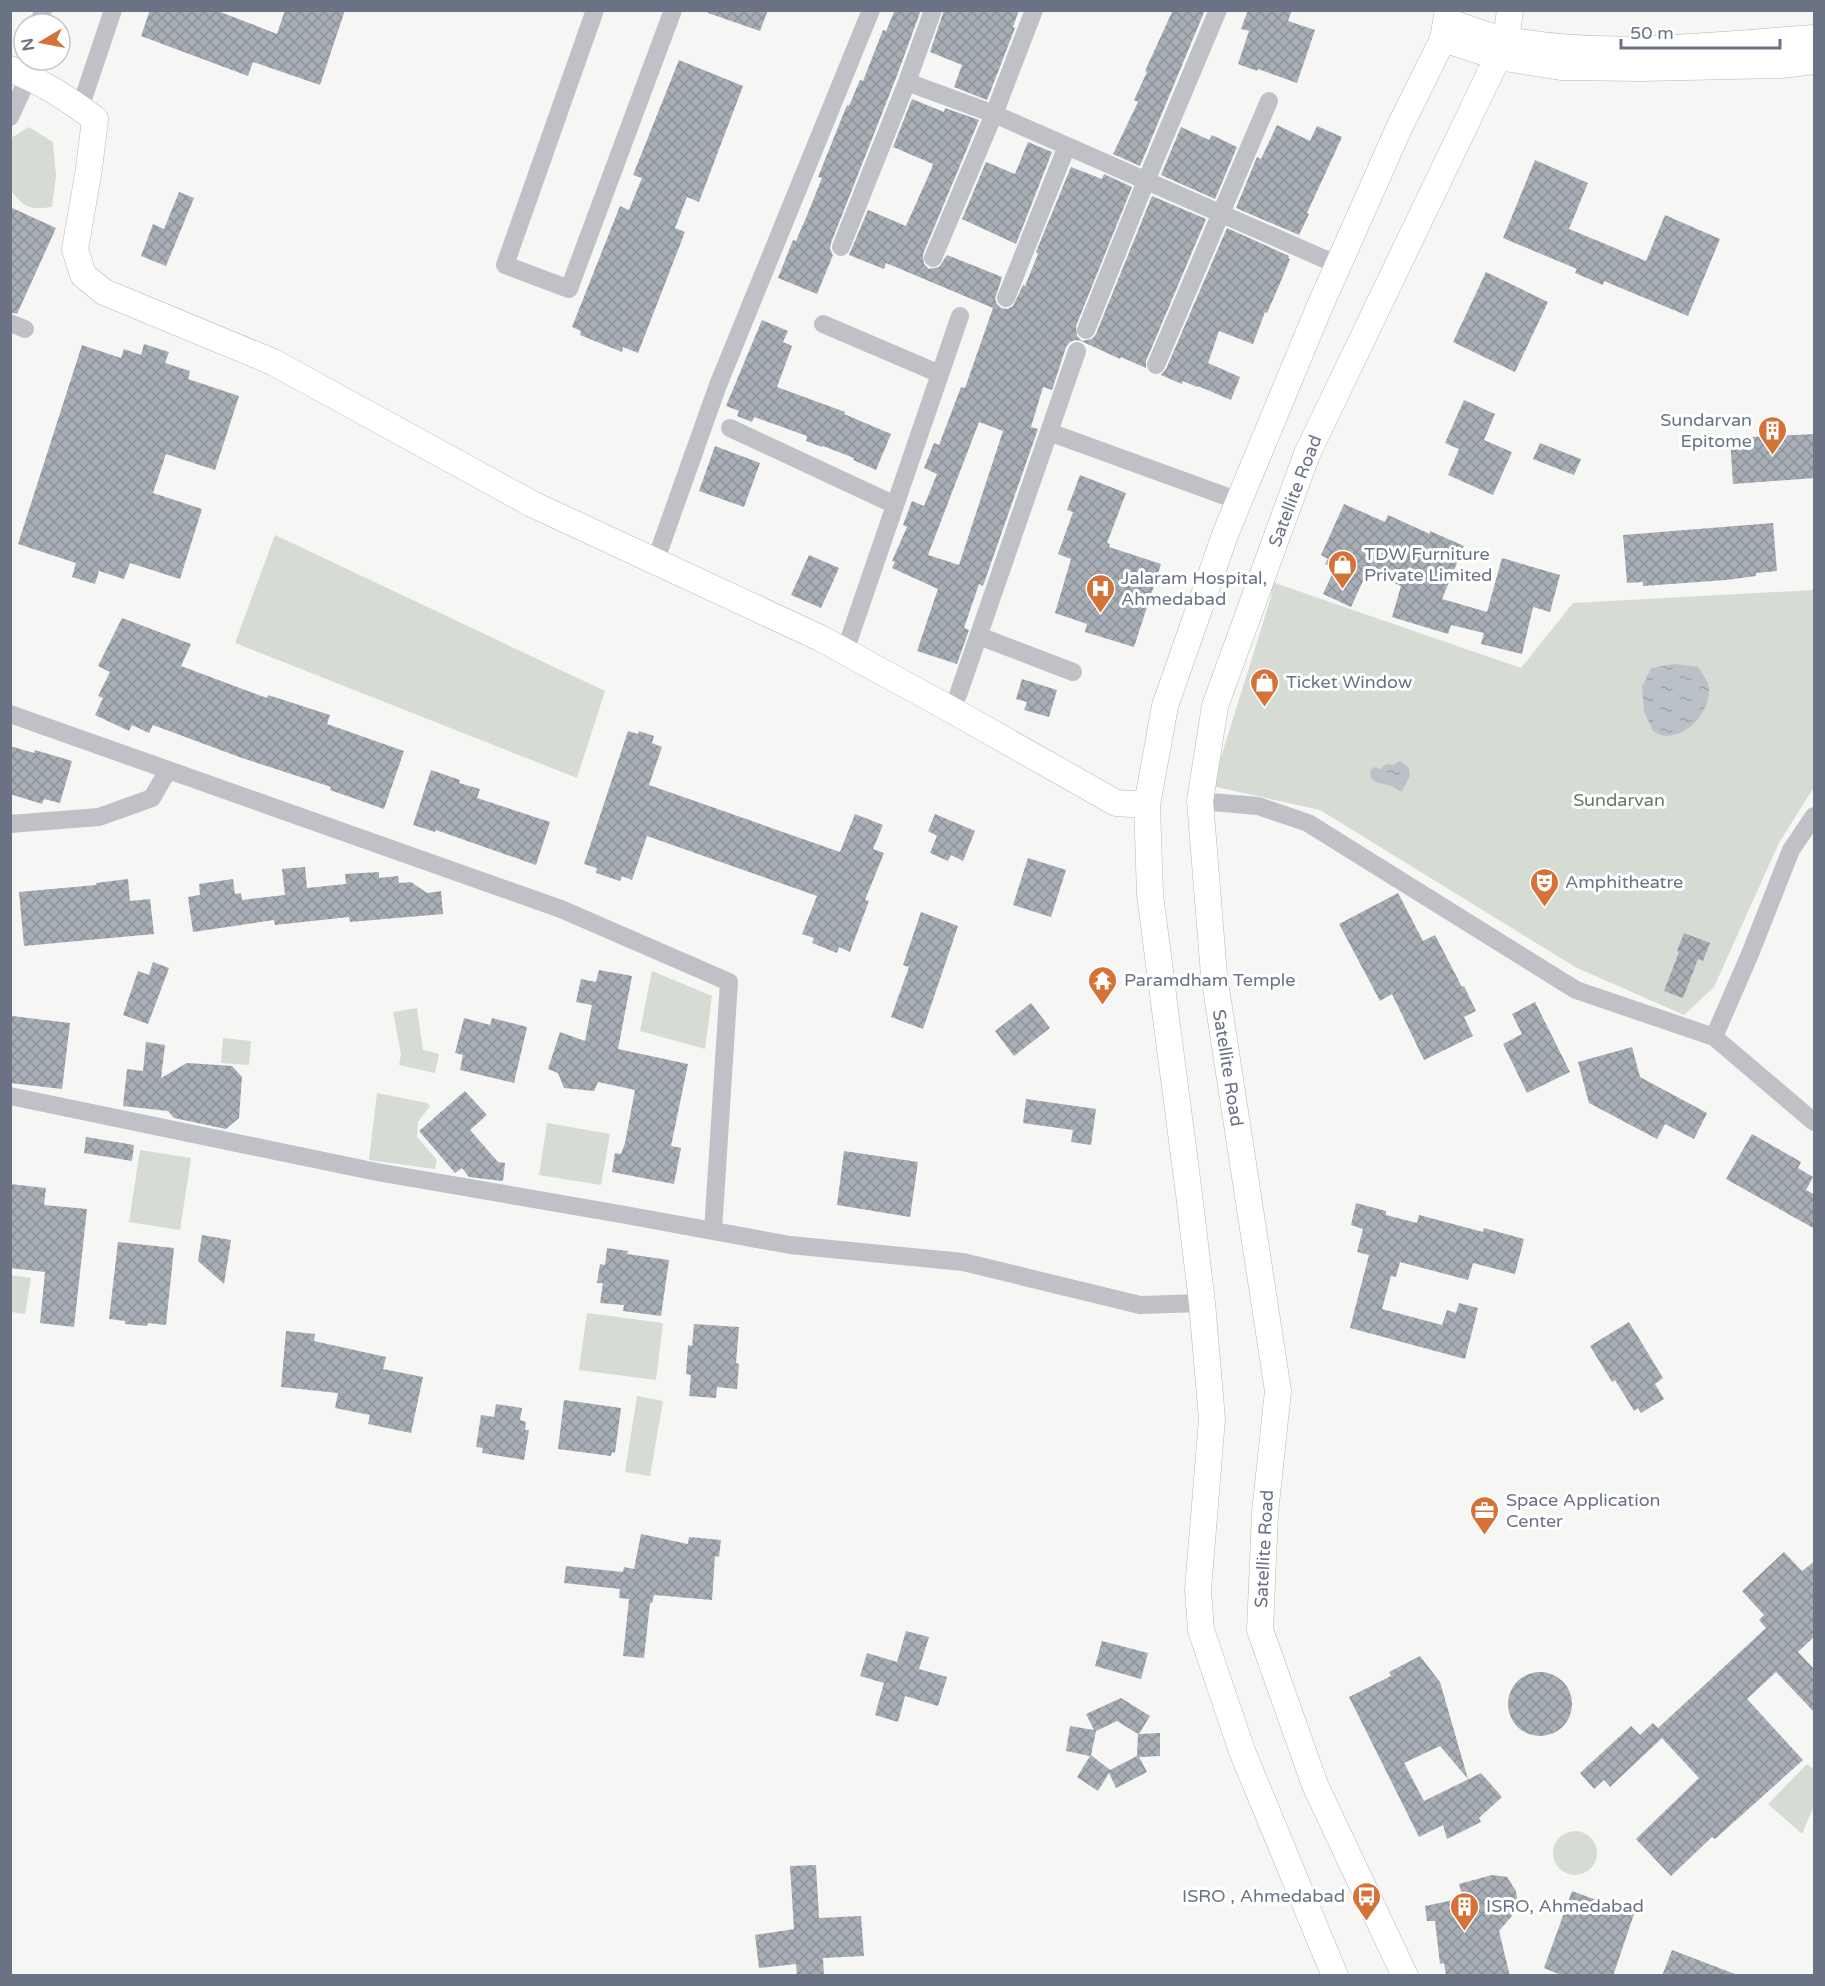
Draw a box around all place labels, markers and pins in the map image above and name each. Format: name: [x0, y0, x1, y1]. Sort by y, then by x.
place label: Sundarvan Epitome: [1660, 409, 1752, 452]
building icon: Sundarvan Epitome: [1757, 414, 1789, 456]
place label: TDW Furniture Private Limited: [1364, 543, 1492, 586]
shop icon: TDW Furniture Private Limited: [1327, 548, 1359, 590]
place label: Jalaram Hospital, Ahmedabad: [1121, 567, 1267, 610]
hospital icon: Jalaram Hospital, Ahmedabad: [1084, 572, 1116, 614]
shop icon: Ticket Window: [1249, 666, 1281, 708]
place label: Ticket Window: [1286, 671, 1412, 693]
theatre icon: Amphitheatre: [1528, 866, 1560, 908]
place label: Amphitheatre: [1565, 871, 1683, 893]
temple icon: Paramdham Temple: [1087, 964, 1119, 1006]
place label: Paramdham Temple: [1124, 969, 1295, 991]
place label: Space Application Center: [1506, 1489, 1661, 1532]
office icon: Space Application Center: [1469, 1494, 1501, 1536]
bus stop icon: ISRO , Ahmedabad: [1350, 1880, 1382, 1922]
place label: ISRO , Ahmedabad: [1182, 1885, 1345, 1907]
building icon: ISRO, Ahmedabad: [1449, 1890, 1481, 1932]
place label: ISRO, Ahmedabad: [1486, 1895, 1644, 1917]

